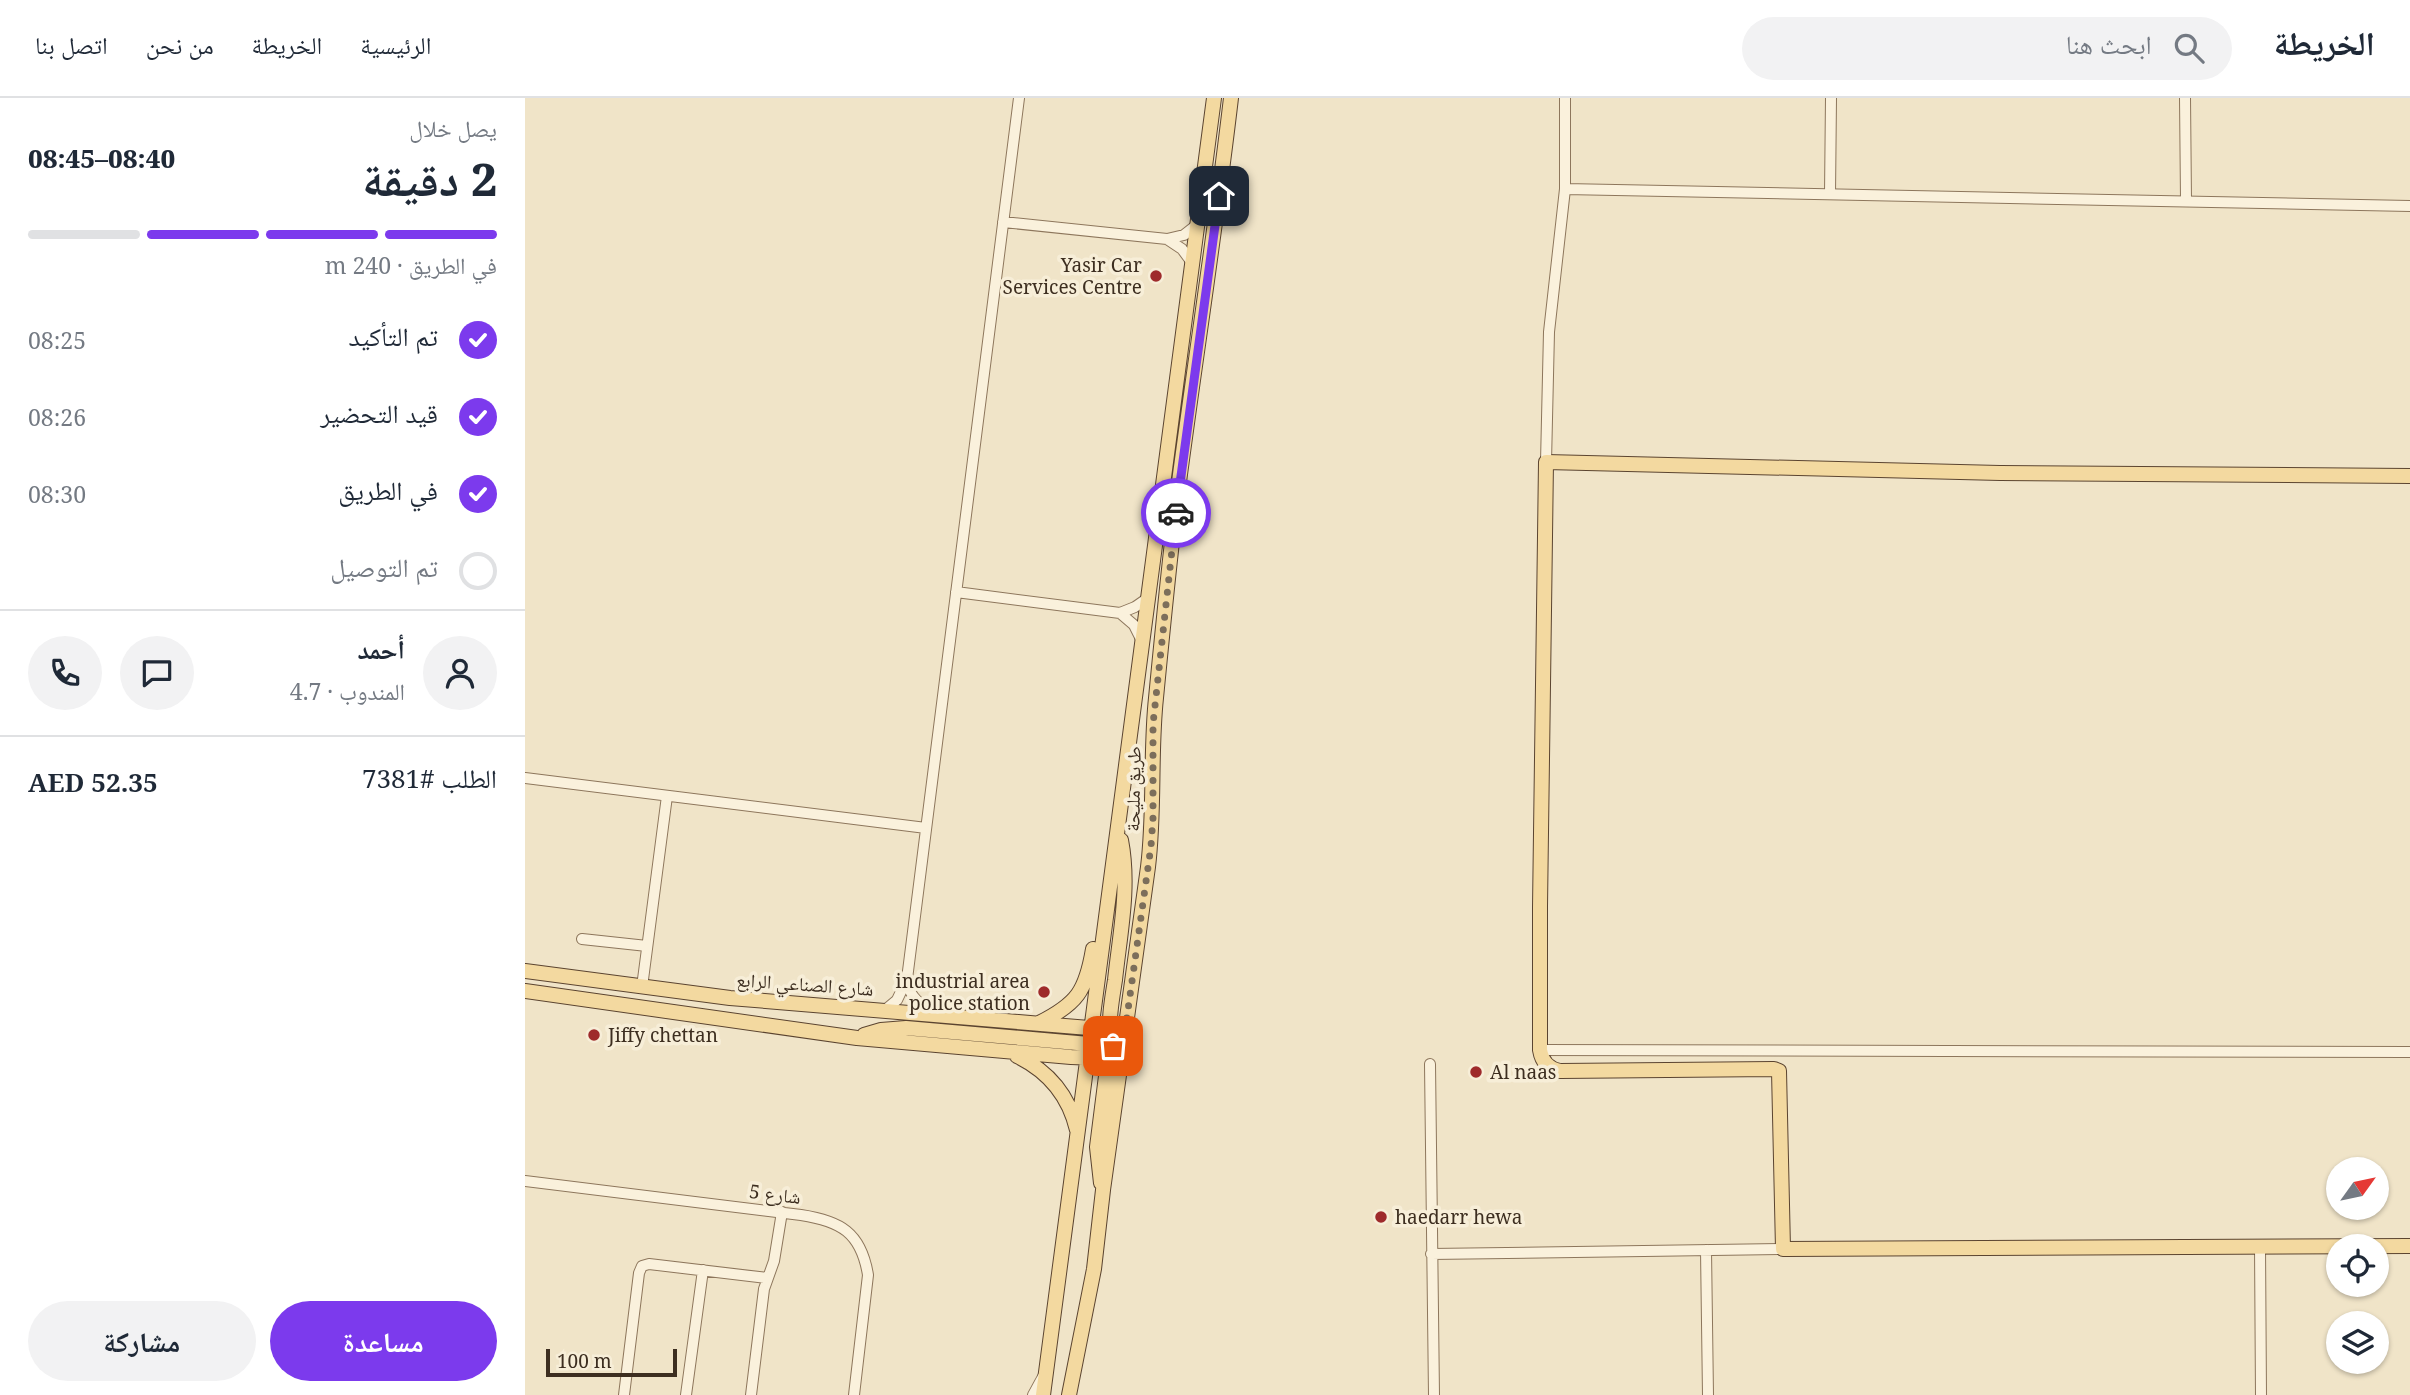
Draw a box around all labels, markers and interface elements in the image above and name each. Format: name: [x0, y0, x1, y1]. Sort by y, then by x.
search box: [1742, 17, 2232, 80]
text: الخريطة: [2274, 20, 2375, 65]
text: ابحث هنا: [2066, 26, 2152, 62]
text: اتصل بنا: [35, 28, 108, 61]
text: من نحن: [146, 28, 214, 61]
text: الخريطة: [252, 28, 322, 61]
text: الرئيسية: [360, 28, 431, 61]
icon: search: [2170, 29, 2208, 67]
text: يصل خلال: [409, 112, 497, 144]
text: 08:40–08:45: [28, 140, 175, 176]
text: 2 دقيقة: [362, 147, 497, 209]
pin: [1189, 166, 1249, 226]
icon: home: [1200, 177, 1238, 215]
text: في الطريق · 240 m: [325, 249, 497, 281]
place label: Yasir Car Services Centre: [1003, 252, 1142, 300]
marker: Yasir Car Services Centre: [1148, 268, 1164, 284]
text: تم التأكيد: [348, 318, 438, 354]
icon: check: [459, 321, 497, 359]
text: 08:25: [28, 324, 86, 356]
text: قيد التحضير: [320, 395, 438, 431]
icon: check: [459, 398, 497, 436]
text: 08:26: [28, 401, 86, 433]
text: في الطريق: [338, 472, 438, 508]
icon: check: [459, 475, 497, 513]
text: 08:30: [28, 478, 86, 510]
courier: [1141, 478, 1211, 548]
icon: car: [1157, 494, 1195, 532]
text: تم التوصيل: [330, 549, 438, 585]
text: أحمد: [357, 631, 405, 667]
button: phone: [28, 636, 102, 710]
button: chat: [120, 636, 194, 710]
button: person: [423, 636, 497, 710]
text: المندوب · 4.7: [290, 675, 405, 707]
street label: طريق مليحة: [1119, 746, 1147, 832]
text: الطلب #7381: [362, 760, 497, 796]
text: AED 52.35: [28, 764, 158, 800]
street label: شارع الصناعي الرابع: [735, 966, 874, 1005]
place label: industrial area police station: [896, 968, 1030, 1016]
marker: industrial area police station: [1036, 984, 1052, 1000]
pin: [1083, 1016, 1143, 1076]
place label: Jiffy chettan: [607, 1022, 718, 1048]
marker: Jiffy chettan: [586, 1027, 602, 1043]
icon: bag: [1094, 1027, 1132, 1065]
place label: Al naas: [1490, 1059, 1556, 1085]
marker: Al naas: [1468, 1064, 1484, 1080]
north arrow: [2326, 1157, 2389, 1220]
map controls: [2326, 1157, 2389, 1374]
street label: شارع 5: [748, 1178, 802, 1210]
place label: haedarr hewa: [1395, 1204, 1522, 1230]
marker: haedarr hewa: [1373, 1209, 1389, 1225]
button: locate: [2326, 1234, 2389, 1297]
button: مشاركة: [28, 1301, 256, 1381]
button: مساعدة: [270, 1301, 497, 1381]
button: layers: [2326, 1311, 2389, 1374]
scale bar: [546, 1346, 677, 1378]
text: 100 m: [557, 1348, 612, 1374]

